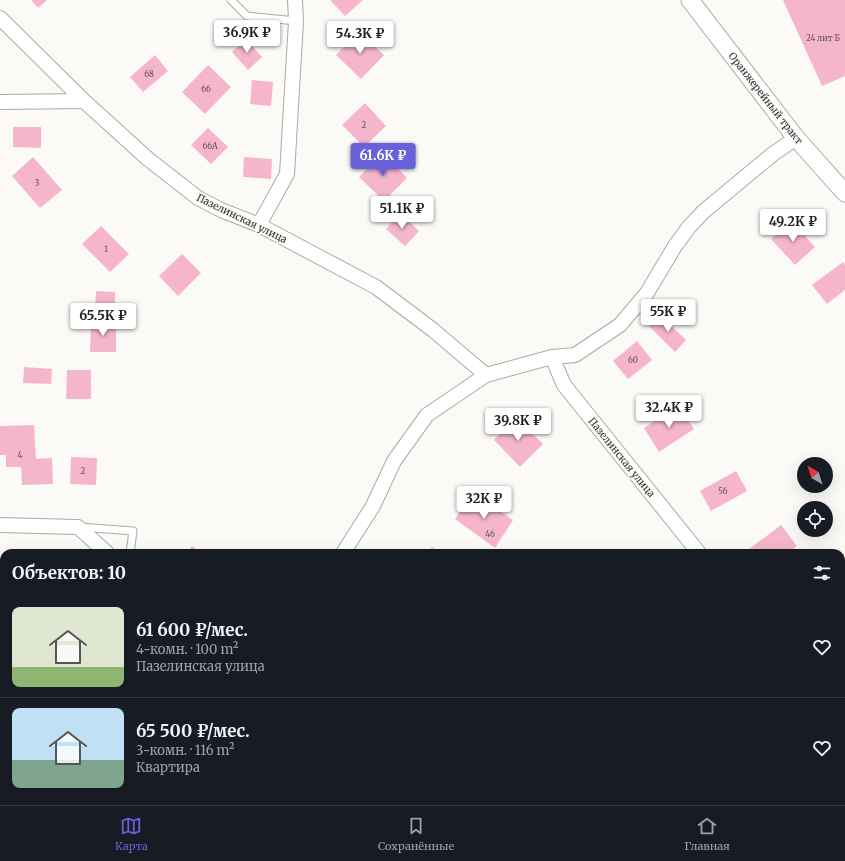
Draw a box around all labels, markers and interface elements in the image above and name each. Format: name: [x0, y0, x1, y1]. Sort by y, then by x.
pin: 36.9K ₽: [210, 20, 284, 54]
pin: 54.3K ₽: [323, 21, 397, 55]
text: 36.9K ₽: [223, 24, 271, 41]
text: 54.3K ₽: [336, 25, 384, 42]
house number: 24 лит Б: [806, 33, 840, 43]
street label: Оранжерейный тракт: [726, 50, 806, 147]
house number: 68: [144, 69, 154, 79]
house number: 66: [201, 84, 211, 94]
house number: 2: [362, 120, 367, 130]
house number: 66А: [202, 141, 218, 151]
pin: 61.6K ₽: [346, 143, 420, 177]
text: 61.6K ₽: [360, 147, 406, 164]
house number: 3: [35, 178, 40, 188]
street label: Пазелинская улица: [194, 191, 290, 246]
pin: 51.1K ₽: [365, 196, 439, 230]
text: 51.1K ₽: [380, 200, 424, 217]
pin: 49.2K ₽: [756, 209, 830, 243]
text: 49.2K ₽: [769, 213, 817, 230]
house number: 1: [104, 244, 108, 254]
pin: 55K ₽: [640, 299, 696, 333]
pin: 65.5K ₽: [66, 303, 140, 337]
text: 55K ₽: [650, 303, 686, 320]
text: 65.5K ₽: [79, 307, 127, 324]
house number: 60: [628, 355, 638, 365]
pin: 32.4K ₽: [632, 395, 706, 429]
text: 32.4K ₽: [645, 399, 693, 416]
pin: 39.8K ₽: [481, 408, 555, 442]
text: 39.8K ₽: [494, 412, 542, 429]
street label: Пазелинская улица: [585, 415, 658, 500]
house number: 4: [18, 450, 23, 460]
north arrow: [797, 457, 833, 493]
map controls: [797, 457, 833, 537]
house number: 2: [81, 466, 86, 476]
pin: 32K ₽: [456, 486, 512, 520]
house number: 56: [718, 486, 728, 496]
text: 32K ₽: [466, 490, 502, 507]
button: locate: [797, 501, 833, 537]
house number: 46: [485, 529, 495, 539]
text: Объектов: 10: [12, 562, 126, 584]
icon: filters: [811, 562, 833, 584]
text: 61 600 ₽/мес.: [136, 619, 248, 641]
icon: home: [44, 623, 92, 671]
icon: heart: [811, 636, 833, 658]
text: 4-комн. · 100 m²: [136, 641, 238, 658]
text: Пазелинская улица: [136, 658, 265, 675]
text: 65 500 ₽/мес.: [136, 720, 250, 742]
icon: home: [44, 724, 92, 772]
icon: heart: [811, 737, 833, 759]
text: 3-комн. · 116 m²: [136, 742, 234, 759]
text: Квартира: [136, 759, 200, 776]
tab: Карта: [115, 815, 148, 853]
tab: Сохранённые: [378, 815, 454, 853]
tab: Главная: [684, 815, 730, 853]

